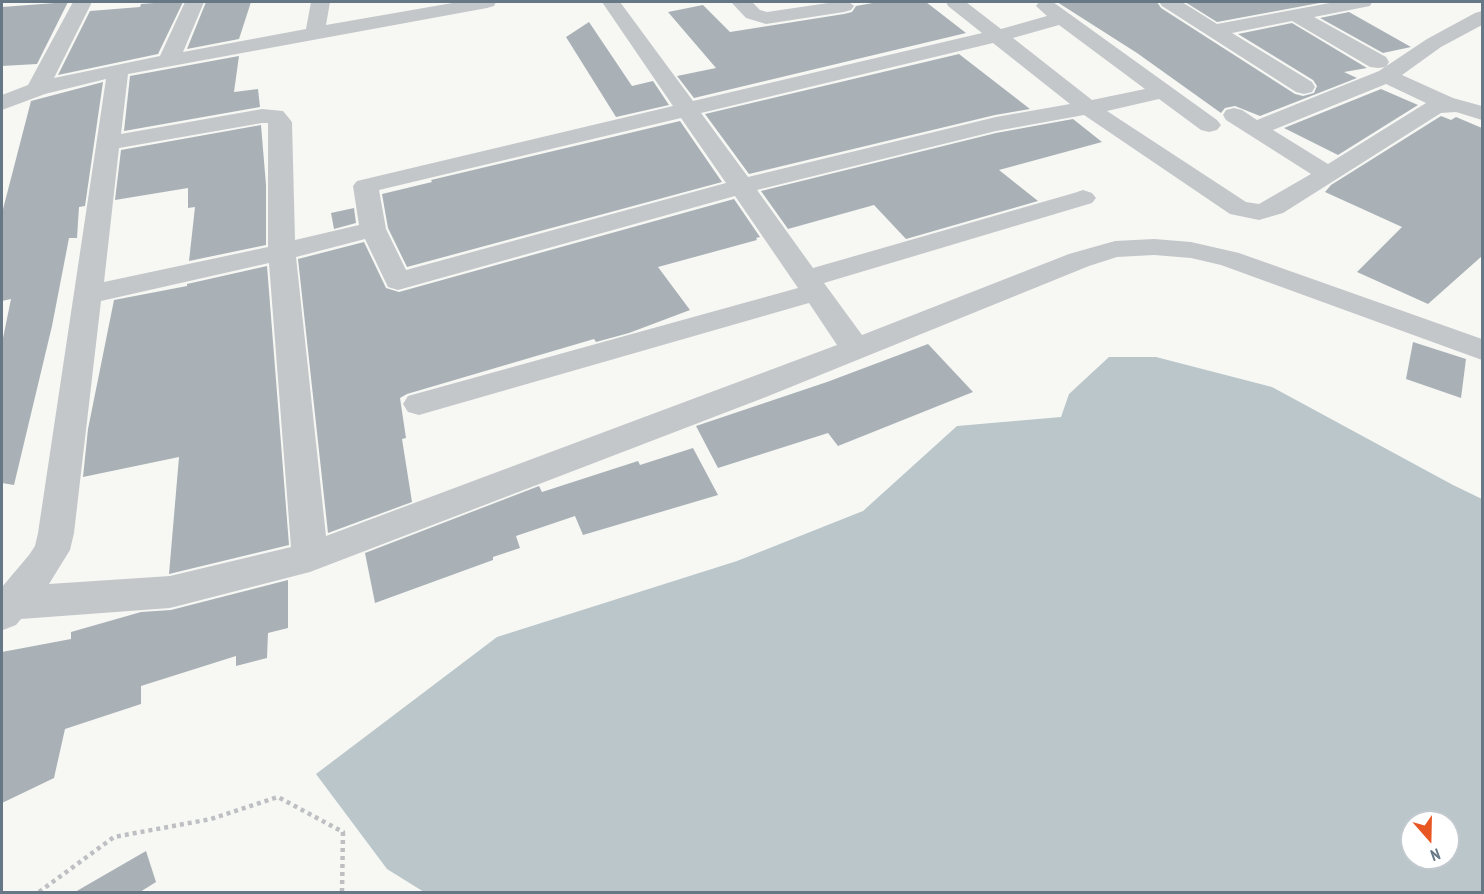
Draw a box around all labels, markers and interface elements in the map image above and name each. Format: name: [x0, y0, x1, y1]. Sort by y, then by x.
north arrow: [1400, 810, 1460, 870]
text: N: [1428, 844, 1443, 866]

